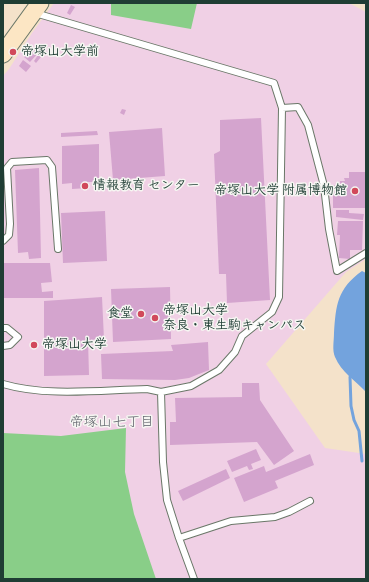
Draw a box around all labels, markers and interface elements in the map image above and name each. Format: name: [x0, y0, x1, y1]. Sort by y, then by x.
place label: 帝塚山大学前: [21, 44, 99, 60]
marker: 帝塚山大学前: [8, 47, 18, 57]
place label: 情報教育 センター: [93, 178, 200, 194]
marker: 情報教育 センター: [80, 181, 90, 191]
place label: 帝塚山大学 附属博物館: [214, 183, 347, 199]
marker: 帝塚山大学 附属博物館: [350, 186, 360, 196]
place label: 帝塚山大学 奈良・東生駒キャンパス: [163, 303, 306, 334]
place label: 食堂: [107, 306, 133, 322]
marker: 食堂: [136, 309, 146, 319]
marker: 帝塚山大学 奈良・東生駒キャンパス: [150, 313, 160, 323]
place label: 帝塚山大学: [42, 337, 107, 353]
marker: 帝塚山大学: [29, 340, 39, 350]
district label: 帝塚山七丁目: [70, 414, 154, 430]

